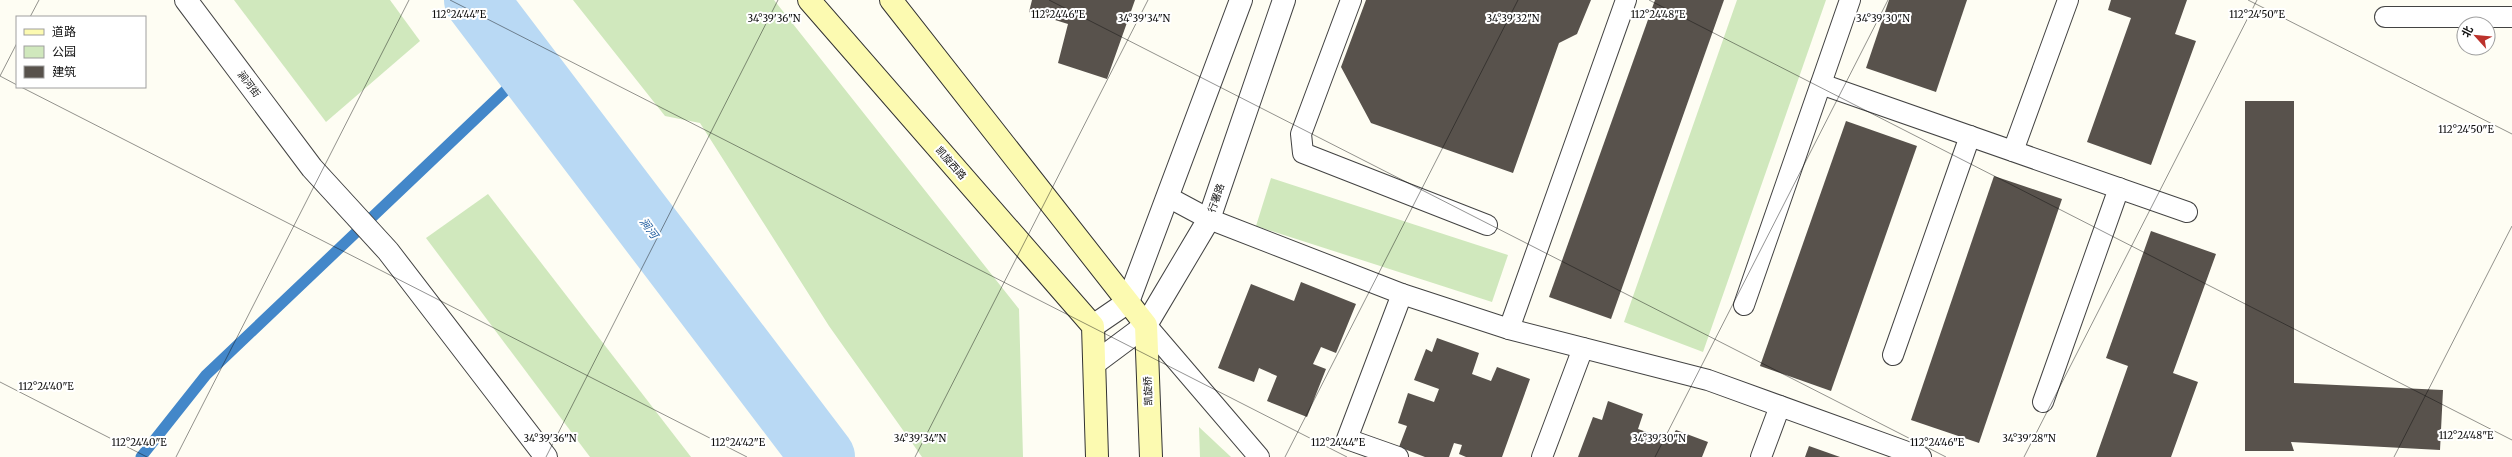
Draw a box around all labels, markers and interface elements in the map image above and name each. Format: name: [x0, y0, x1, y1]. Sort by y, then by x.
text: 112°24'44"E: [432, 8, 487, 21]
text: 112°24'46"E: [1031, 8, 1086, 21]
text: 112°24'48"E: [1631, 8, 1686, 21]
text: 112°24'50"E: [2229, 8, 2285, 21]
text: 34°39'36"N: [748, 12, 801, 25]
text: 34°39'34"N: [1118, 12, 1171, 25]
text: 34°39'32"N: [1487, 12, 1540, 25]
text: 34°39'30"N: [1856, 12, 1910, 25]
legend: [16, 16, 146, 88]
north arrow: [2456, 16, 2496, 56]
text: 北: [2458, 23, 2476, 40]
text: 道路: [52, 24, 76, 39]
text: 公园: [52, 44, 76, 59]
text: 建筑: [52, 64, 76, 79]
street label: 涧河街: [235, 68, 263, 100]
text: 112°24'50"E: [2438, 123, 2494, 136]
street label: 凯旋西路: [933, 144, 969, 182]
street label: 行署路: [1205, 182, 1227, 214]
water label: 涧河: [637, 215, 662, 243]
street label: 凯旋桥: [1141, 376, 1155, 406]
text: 112°24'40"E: [18, 380, 74, 393]
text: 112°24'48"E: [2439, 429, 2494, 442]
text: 34°39'36"N: [524, 432, 577, 445]
text: 34°39'34"N: [894, 432, 947, 445]
text: 34°39'30"N: [1632, 432, 1686, 445]
text: 34°39'28"N: [2002, 432, 2056, 445]
text: 112°24'40"E: [111, 436, 167, 449]
text: 112°24'42"E: [711, 436, 766, 449]
text: 112°24'44"E: [1311, 436, 1366, 449]
text: 112°24'46"E: [1910, 436, 1965, 449]

